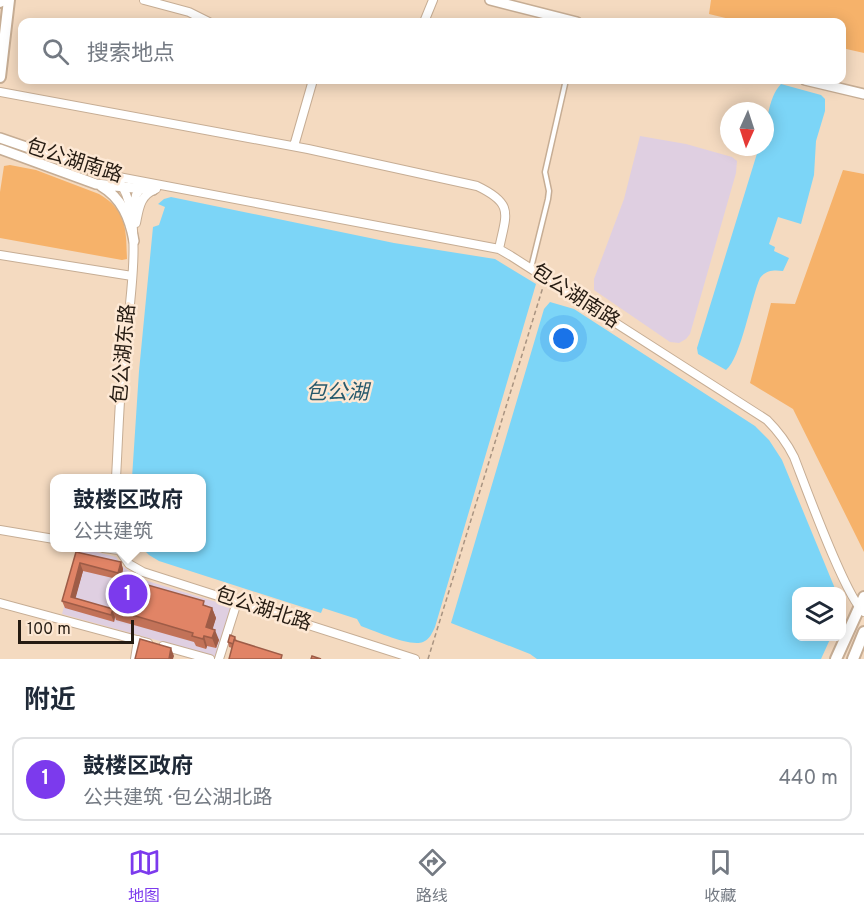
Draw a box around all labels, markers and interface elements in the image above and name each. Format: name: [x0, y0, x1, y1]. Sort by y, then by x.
search box: [18, 18, 846, 84]
icon: search: [39, 35, 72, 68]
text: 搜索地点: [87, 41, 175, 68]
north arrow: [720, 102, 774, 156]
street label: 包公湖南路: [22, 134, 126, 190]
street label: 包公湖南路: [526, 259, 624, 335]
street label: 包公湖东路: [108, 303, 142, 405]
your location: [549, 324, 578, 353]
water label: 包公湖: [306, 380, 371, 407]
popup: [50, 474, 206, 552]
text: 鼓楼区政府: [73, 488, 183, 515]
text: 公共建筑: [73, 520, 153, 546]
pin: 1: [108, 572, 148, 616]
street label: 包公湖北路: [211, 582, 315, 638]
map controls: [792, 587, 846, 641]
button: layers: [792, 587, 846, 641]
scale bar: [18, 617, 134, 644]
text: 100 m: [27, 620, 71, 640]
text: 附近: [24, 685, 76, 718]
text: 鼓楼区政府: [83, 754, 193, 781]
text: 1: [42, 766, 50, 792]
text: 440 m: [779, 766, 838, 792]
text: 公共建筑 · 包公湖北路: [83, 786, 272, 812]
tab: 地图: [128, 846, 161, 907]
tab: 路线: [416, 846, 449, 907]
tab: 收藏: [704, 846, 737, 907]

